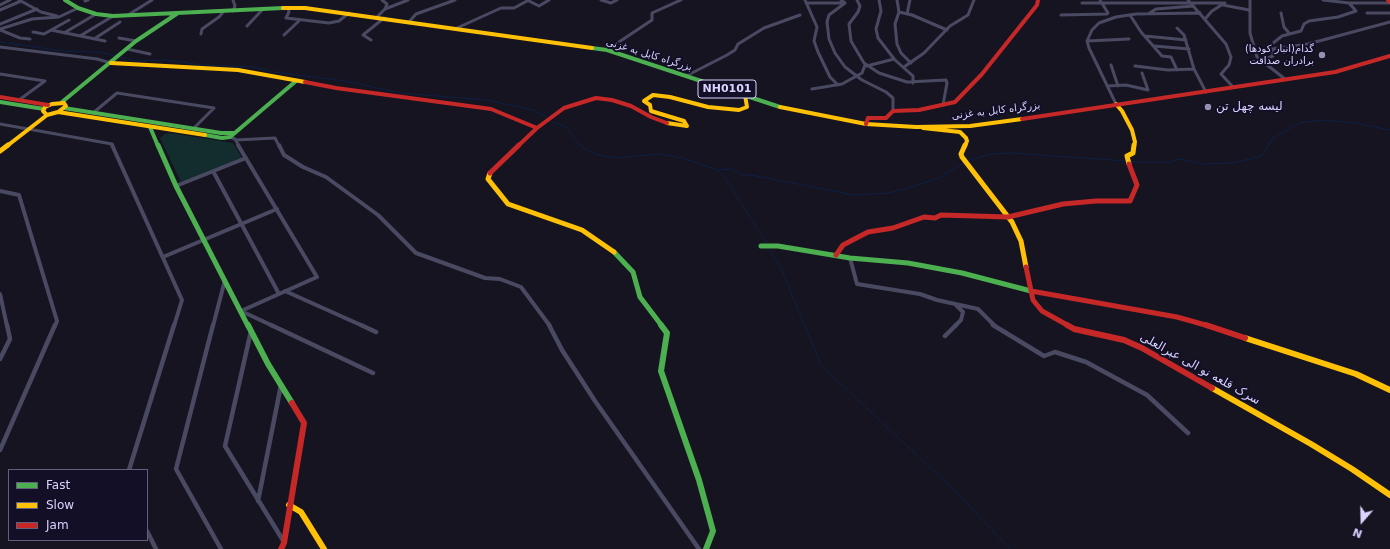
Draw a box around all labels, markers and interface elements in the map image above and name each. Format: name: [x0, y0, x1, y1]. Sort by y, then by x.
street label: بزرگراه کابل به غزنی: [605, 36, 693, 74]
place label: (انبار کودها)گدام برادران صداقت: [1245, 43, 1314, 66]
marker: (انبار کودها)گدام برادران صداقت: [1317, 50, 1327, 60]
road number: NH0101: [698, 80, 756, 98]
street label: بزرگراه کابل به غزنی: [951, 100, 1041, 122]
place label: لیسه چهل تن: [1216, 100, 1283, 114]
marker: لیسه چهل تن: [1203, 102, 1213, 112]
street label: سرک قلعه نو الی عبرالعلی: [1137, 330, 1263, 408]
legend: [8, 469, 148, 541]
text: Fast: [46, 478, 70, 492]
text: Slow: [46, 498, 74, 512]
north arrow: [1342, 501, 1382, 541]
text: Jam: [46, 518, 69, 532]
text: N: [1351, 525, 1364, 540]

